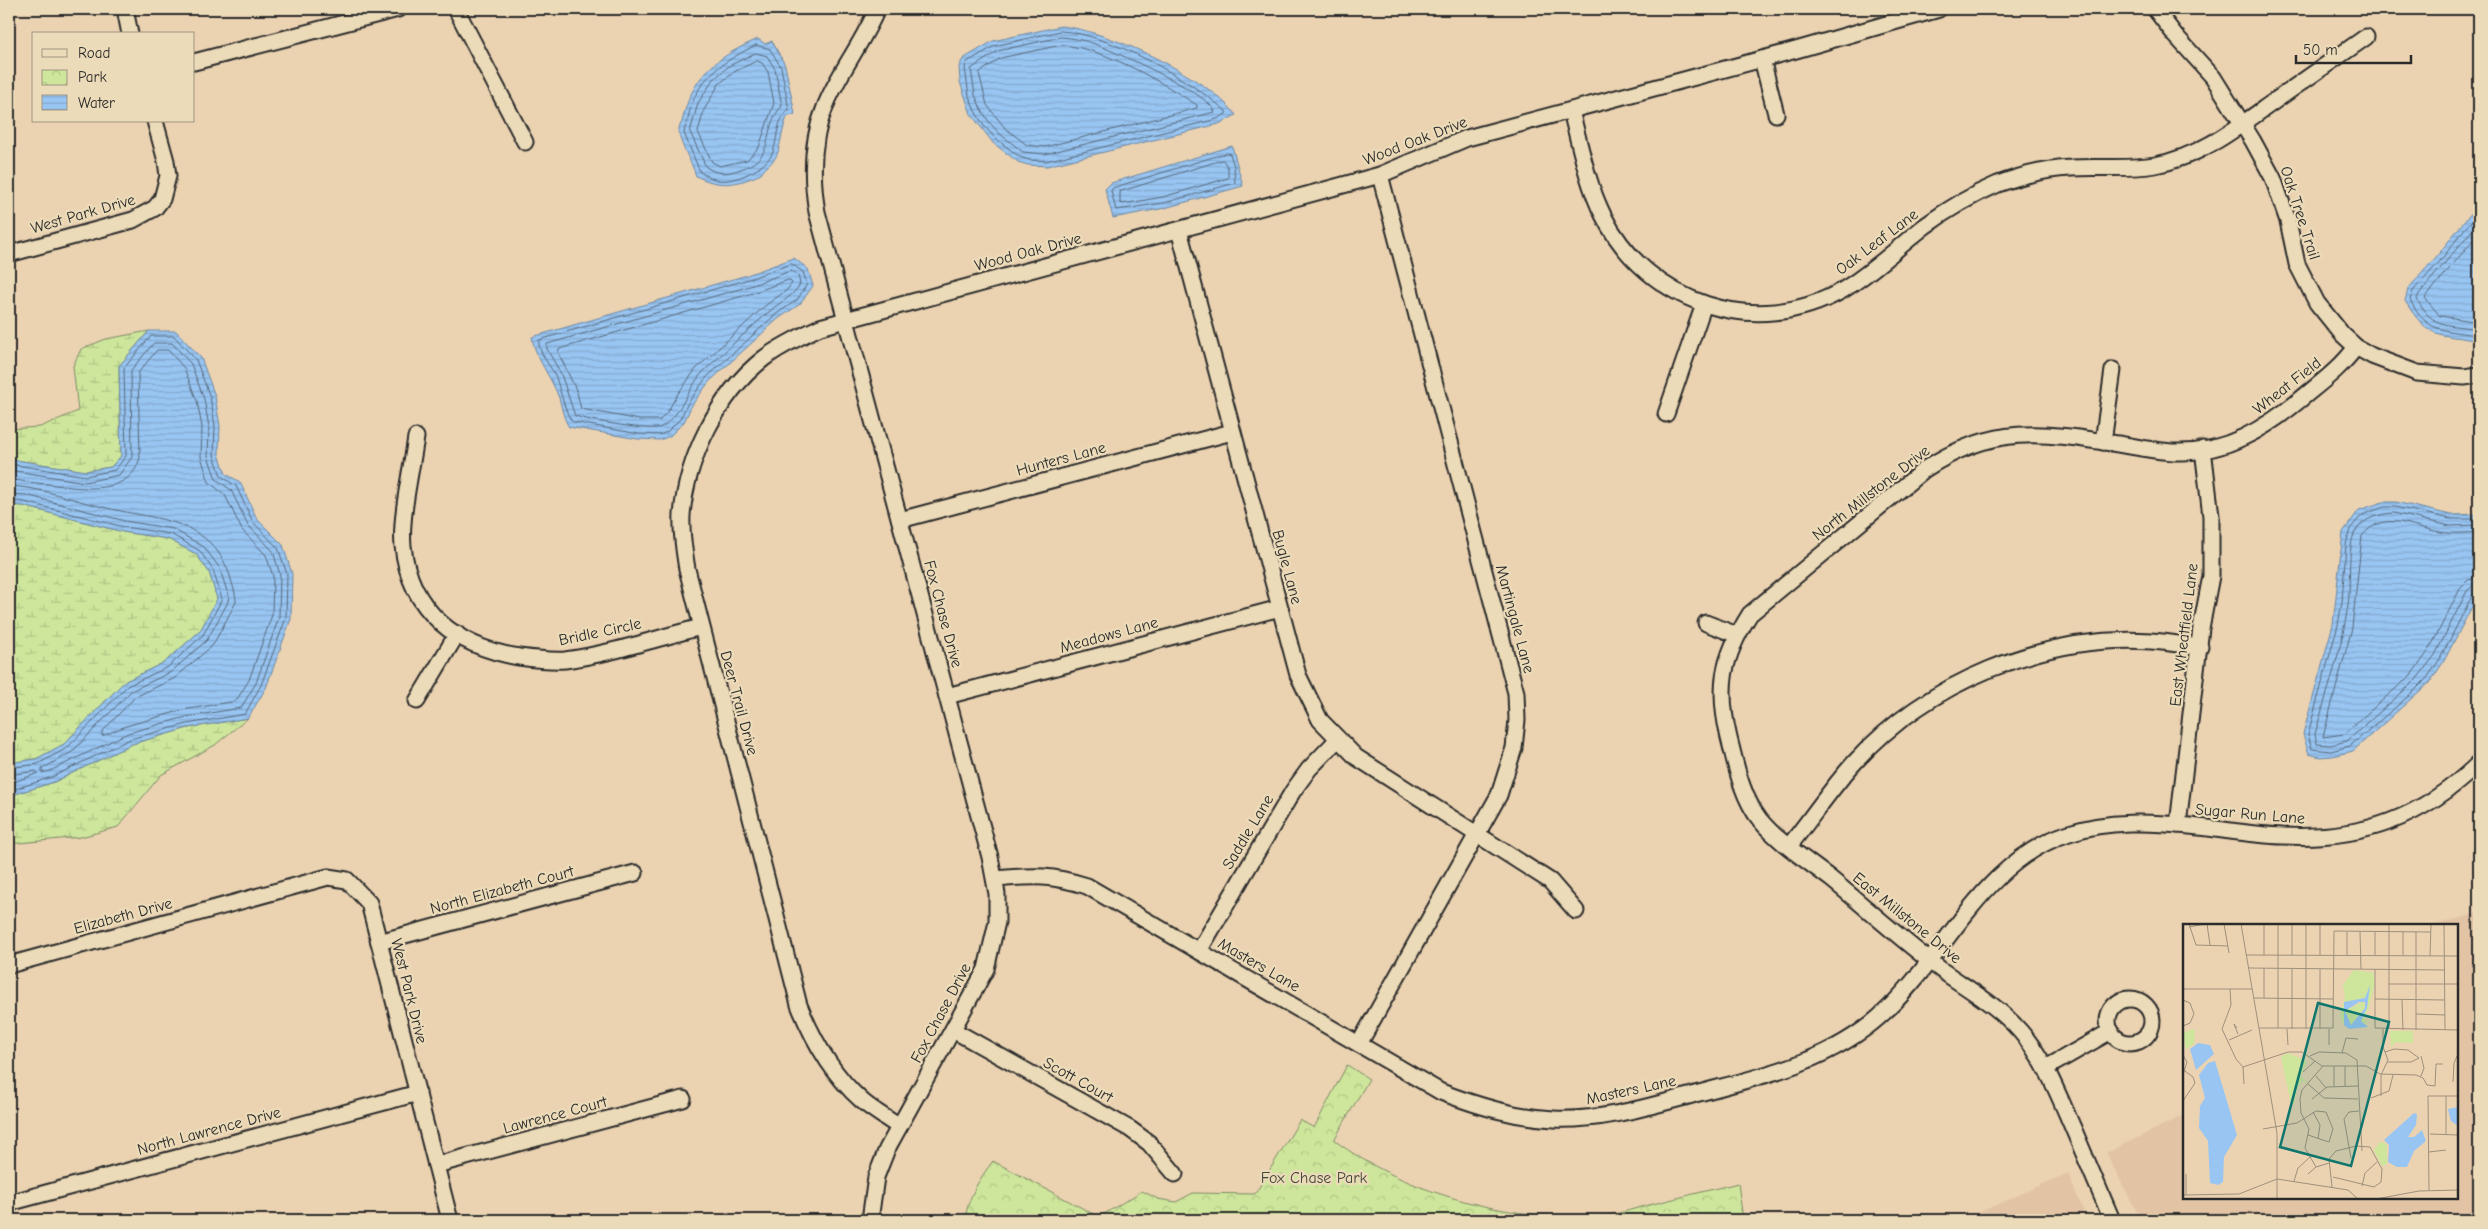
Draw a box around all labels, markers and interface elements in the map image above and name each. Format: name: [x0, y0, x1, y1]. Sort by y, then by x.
legend: [32, 32, 195, 122]
scale bar: [2296, 32, 2410, 64]
text: 50 m: [2303, 41, 2338, 59]
text: Road: [78, 44, 110, 62]
text: Park: [78, 68, 107, 86]
text: Water: [78, 94, 115, 112]
street label: Wood Oak Drive: [1360, 113, 1470, 169]
street label: Oak Tree Trail: [2276, 164, 2324, 262]
street label: West Park Drive: [29, 190, 137, 238]
street label: Oak Leaf Lane: [1832, 205, 1922, 279]
street label: Wood Oak Drive: [973, 229, 1083, 275]
street label: Wheat Field: [2249, 354, 2325, 418]
street label: Hunters Lane: [1014, 438, 1108, 480]
street label: North Millstone Drive: [1809, 442, 1933, 544]
street label: Bugle Lane: [1268, 528, 1306, 606]
street label: Fox Chase Drive: [920, 558, 966, 670]
street label: East Wheatfield Lane: [2166, 562, 2202, 708]
street label: Martingale Lane: [1492, 563, 1538, 675]
street label: Meadows Lane: [1058, 613, 1160, 657]
street label: Bridle Circle: [557, 614, 643, 650]
street label: Deer Trail Drive: [716, 649, 762, 757]
street label: Saddle Lane: [1219, 791, 1277, 873]
street label: Sugar Run Lane: [2194, 800, 2306, 828]
street label: North Elizabeth Court: [428, 862, 576, 918]
street label: East Millstone Drive: [1849, 869, 1965, 967]
street label: Elizabeth Drive: [72, 894, 174, 938]
inset map: [2183, 924, 2458, 1199]
street label: Masters Lane: [1215, 934, 1303, 996]
street label: West Park Drive: [387, 937, 431, 1045]
street label: Fox Chase Drive: [907, 960, 975, 1066]
street label: Scott Court: [1040, 1054, 1116, 1107]
street label: Masters Lane: [1584, 1072, 1678, 1108]
street label: Lawrence Court: [501, 1092, 609, 1138]
street label: North Lawrence Drive: [135, 1103, 283, 1159]
park label: Fox Chase Park: [1261, 1169, 1368, 1187]

